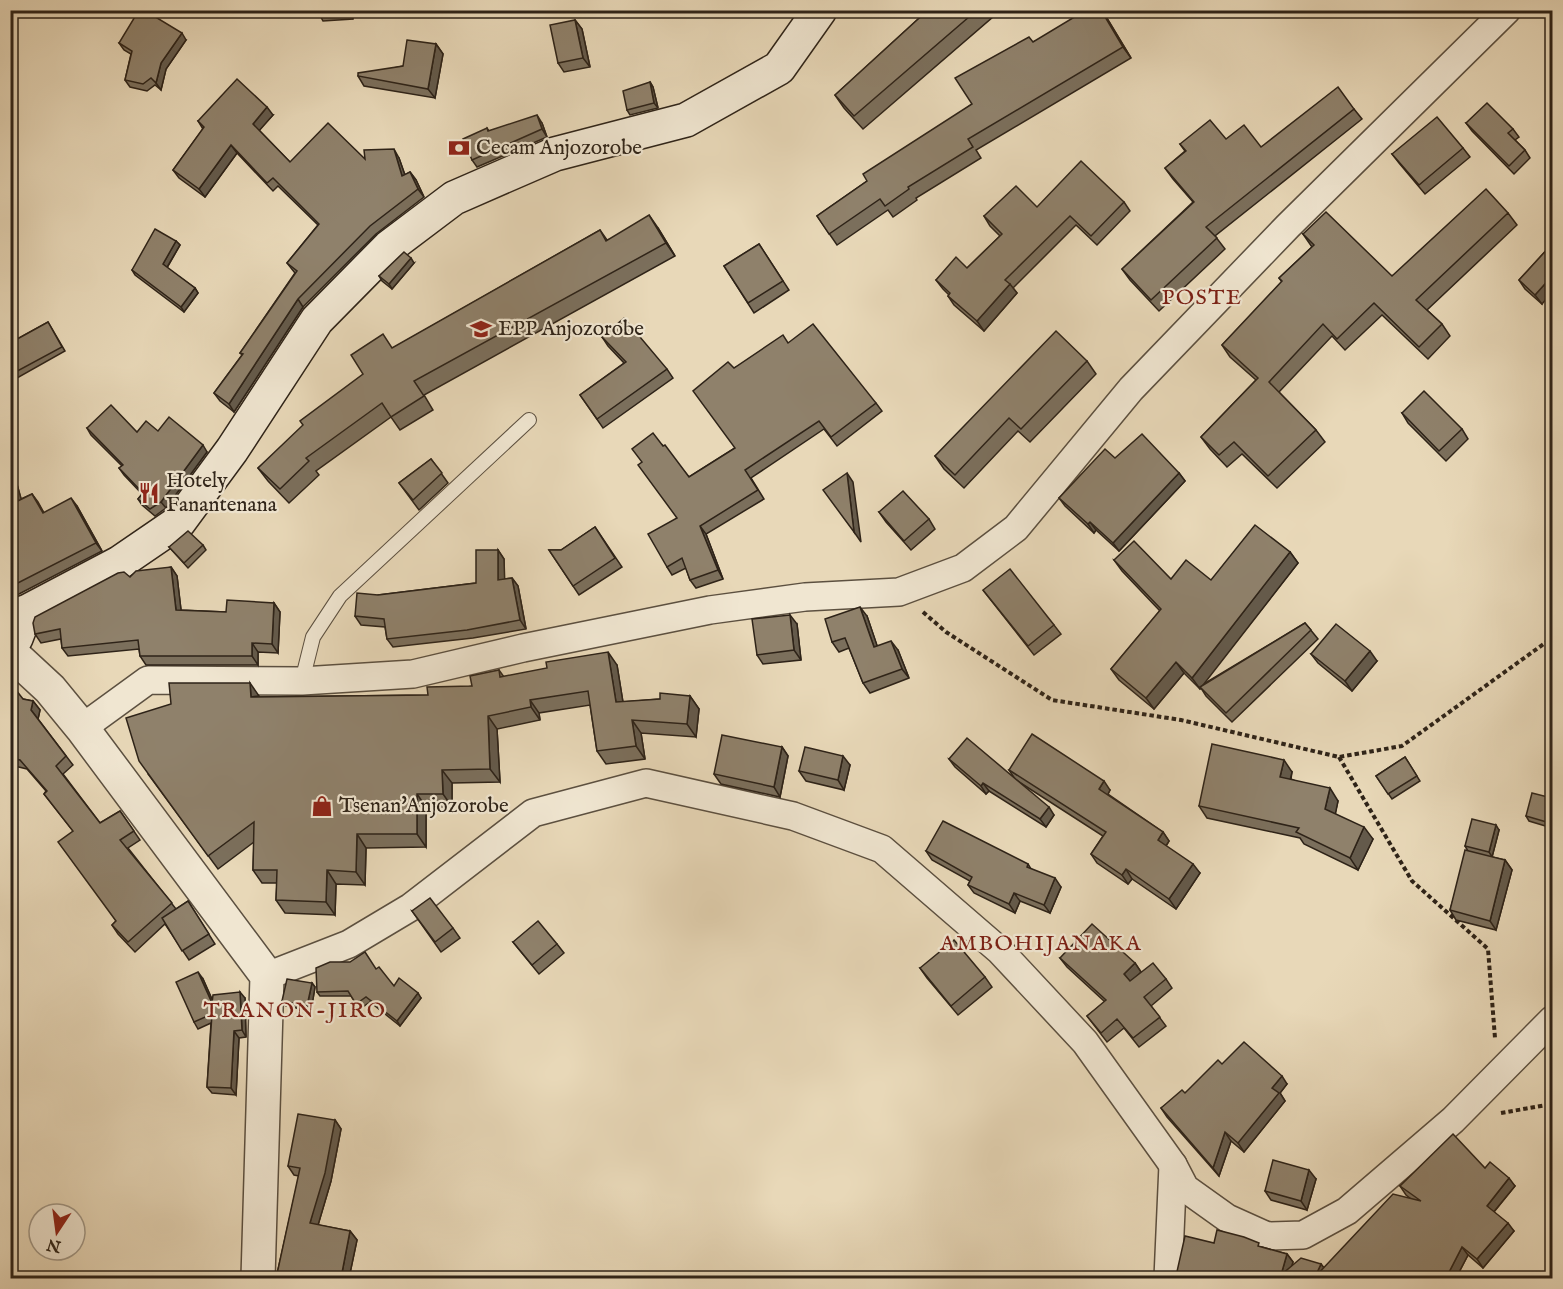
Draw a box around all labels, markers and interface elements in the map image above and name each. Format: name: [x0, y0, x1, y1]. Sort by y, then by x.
place label: Cecam Anjozorobe: [476, 135, 642, 162]
bank icon: Cecam Anjozorobe: [447, 136, 471, 160]
district label: POSTE: [1162, 284, 1243, 312]
place label: EPP Anjozorobe: [498, 316, 644, 343]
school or university icon: EPP Anjozorobe: [469, 317, 493, 341]
place label: Hotely Fanantenana: [166, 468, 278, 519]
restaurant icon: Hotely Fanantenana: [137, 481, 161, 505]
place label: Tsenan'Anjozorobe: [339, 793, 509, 820]
shop icon: Tsenan'Anjozorobe: [310, 794, 334, 818]
district label: AMBOHIJANAKA: [939, 930, 1142, 958]
district label: TRANON-JIRO: [204, 997, 386, 1025]
north arrow: [27, 1202, 87, 1262]
text: N: [45, 1233, 64, 1256]

